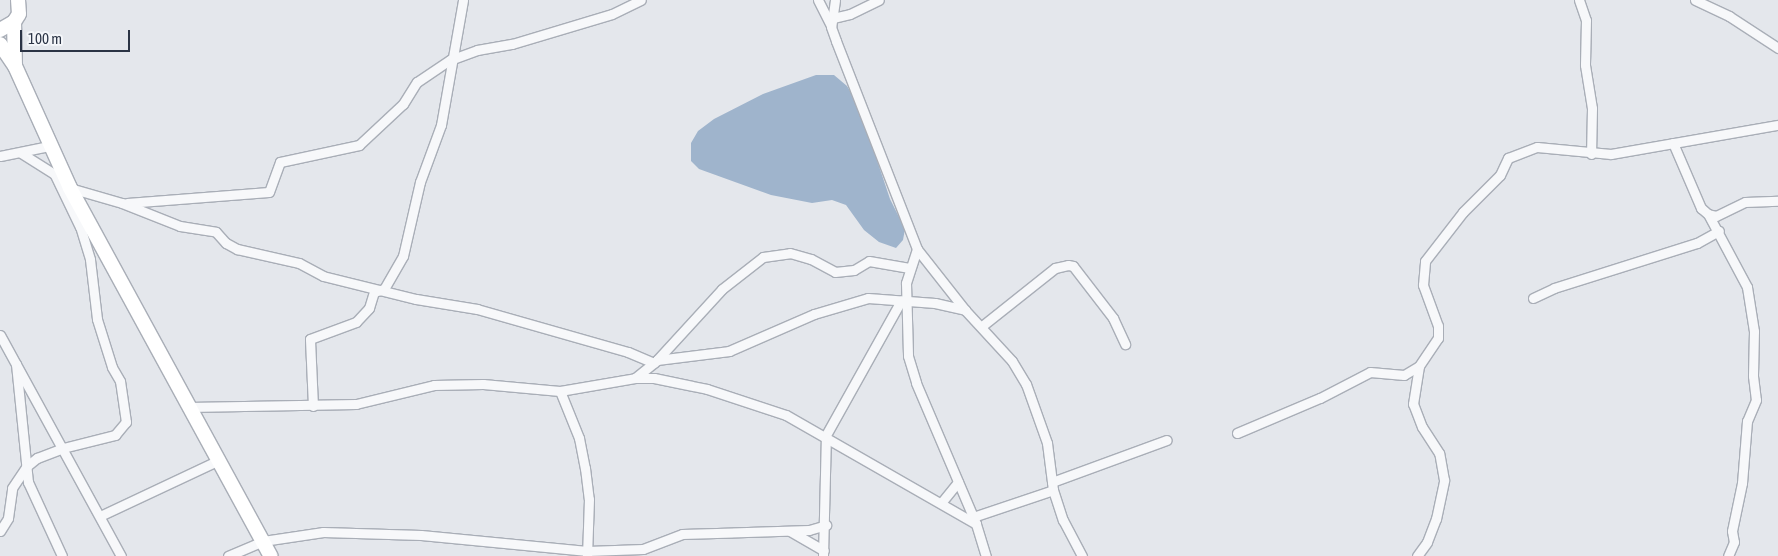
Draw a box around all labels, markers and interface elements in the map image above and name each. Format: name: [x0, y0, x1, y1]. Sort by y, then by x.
scale bar: [22, 20, 132, 52]
text: 100 m: [28, 30, 62, 47]

